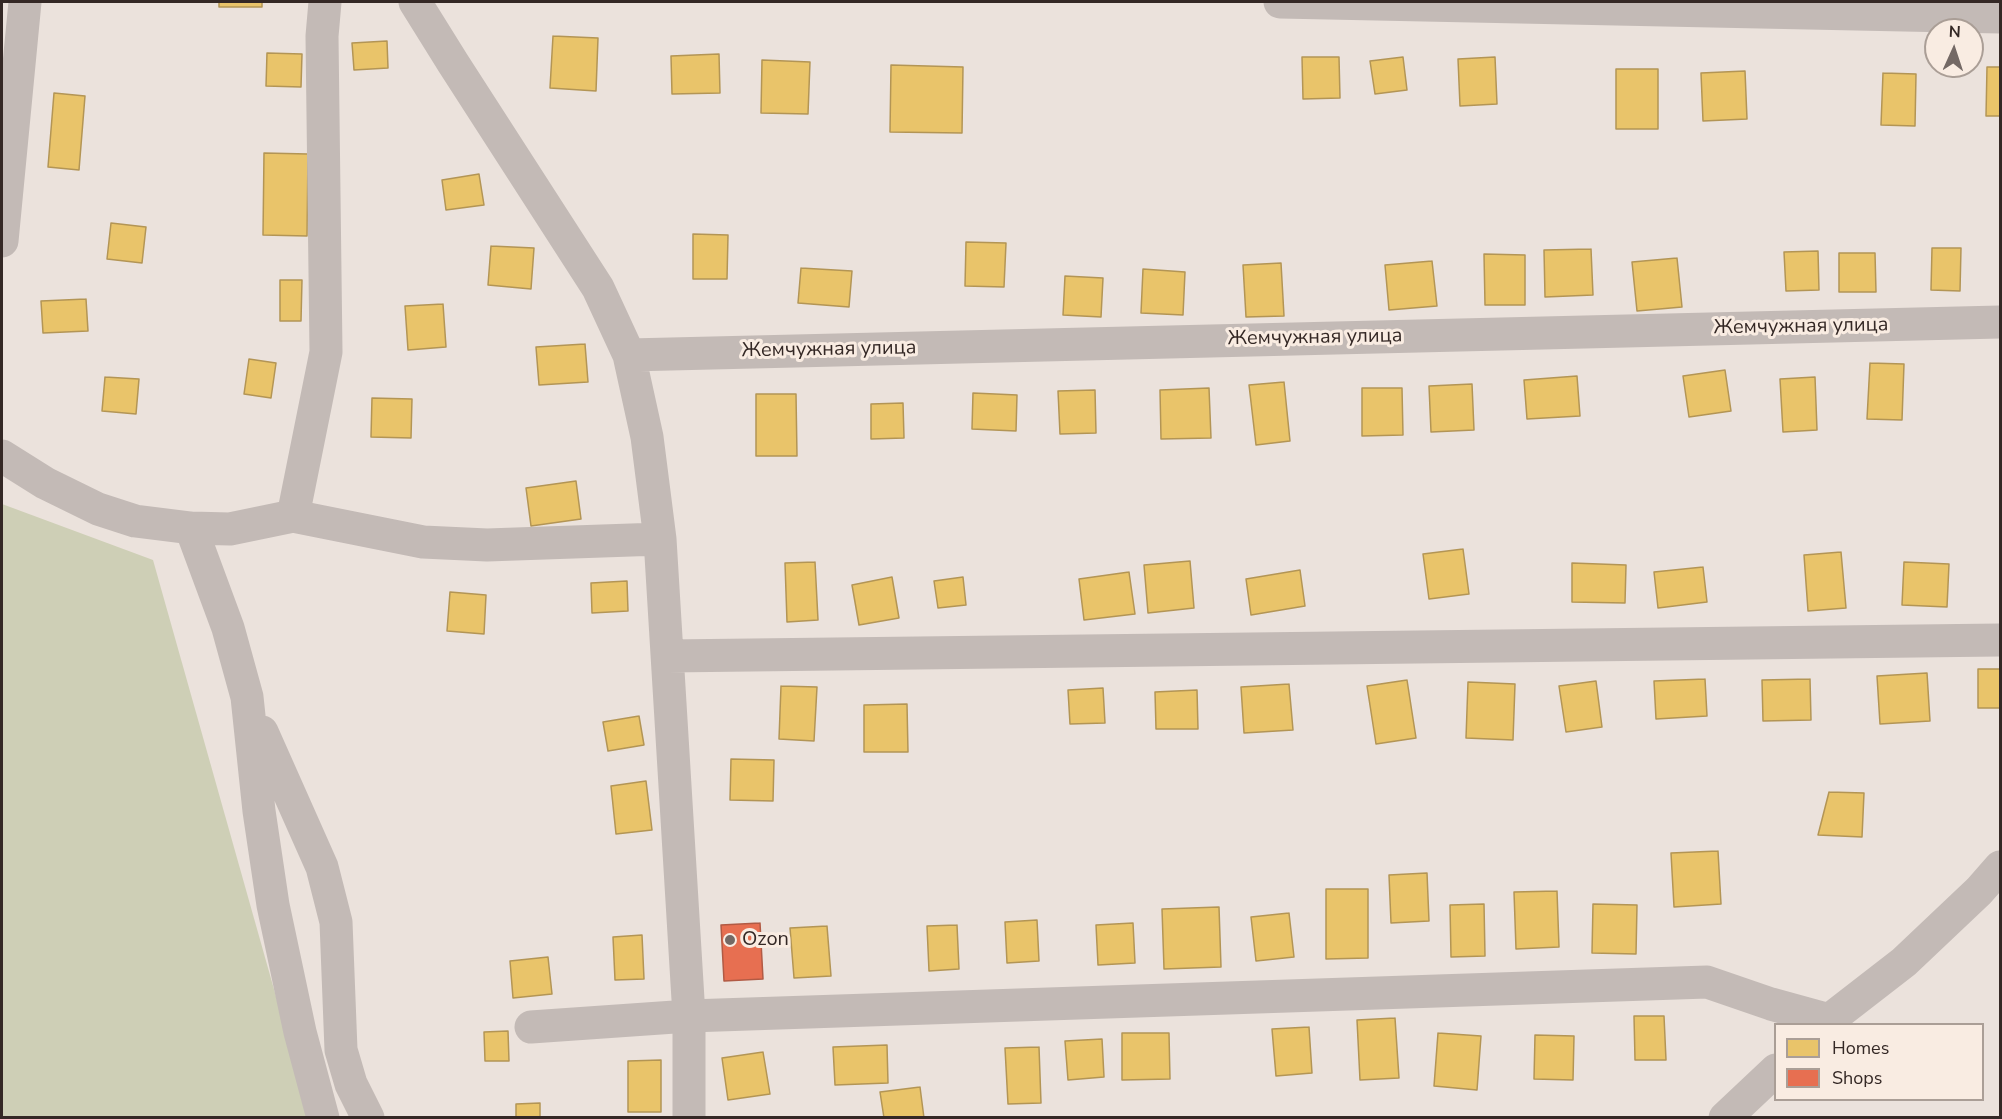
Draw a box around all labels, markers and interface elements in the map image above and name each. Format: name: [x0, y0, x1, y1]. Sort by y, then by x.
north arrow: [1924, 18, 1984, 78]
text: N: [1948, 21, 1961, 43]
street label: Жемчужная улица: [1713, 313, 1889, 341]
street label: Жемчужная улица: [1227, 324, 1403, 352]
street label: Жемчужная улица: [741, 336, 917, 364]
place label: Ozon: [742, 928, 789, 952]
marker: Ozon: [723, 933, 737, 947]
legend: [1774, 1023, 1984, 1101]
text: Homes: [1832, 1036, 1889, 1060]
text: Shops: [1832, 1066, 1882, 1090]

